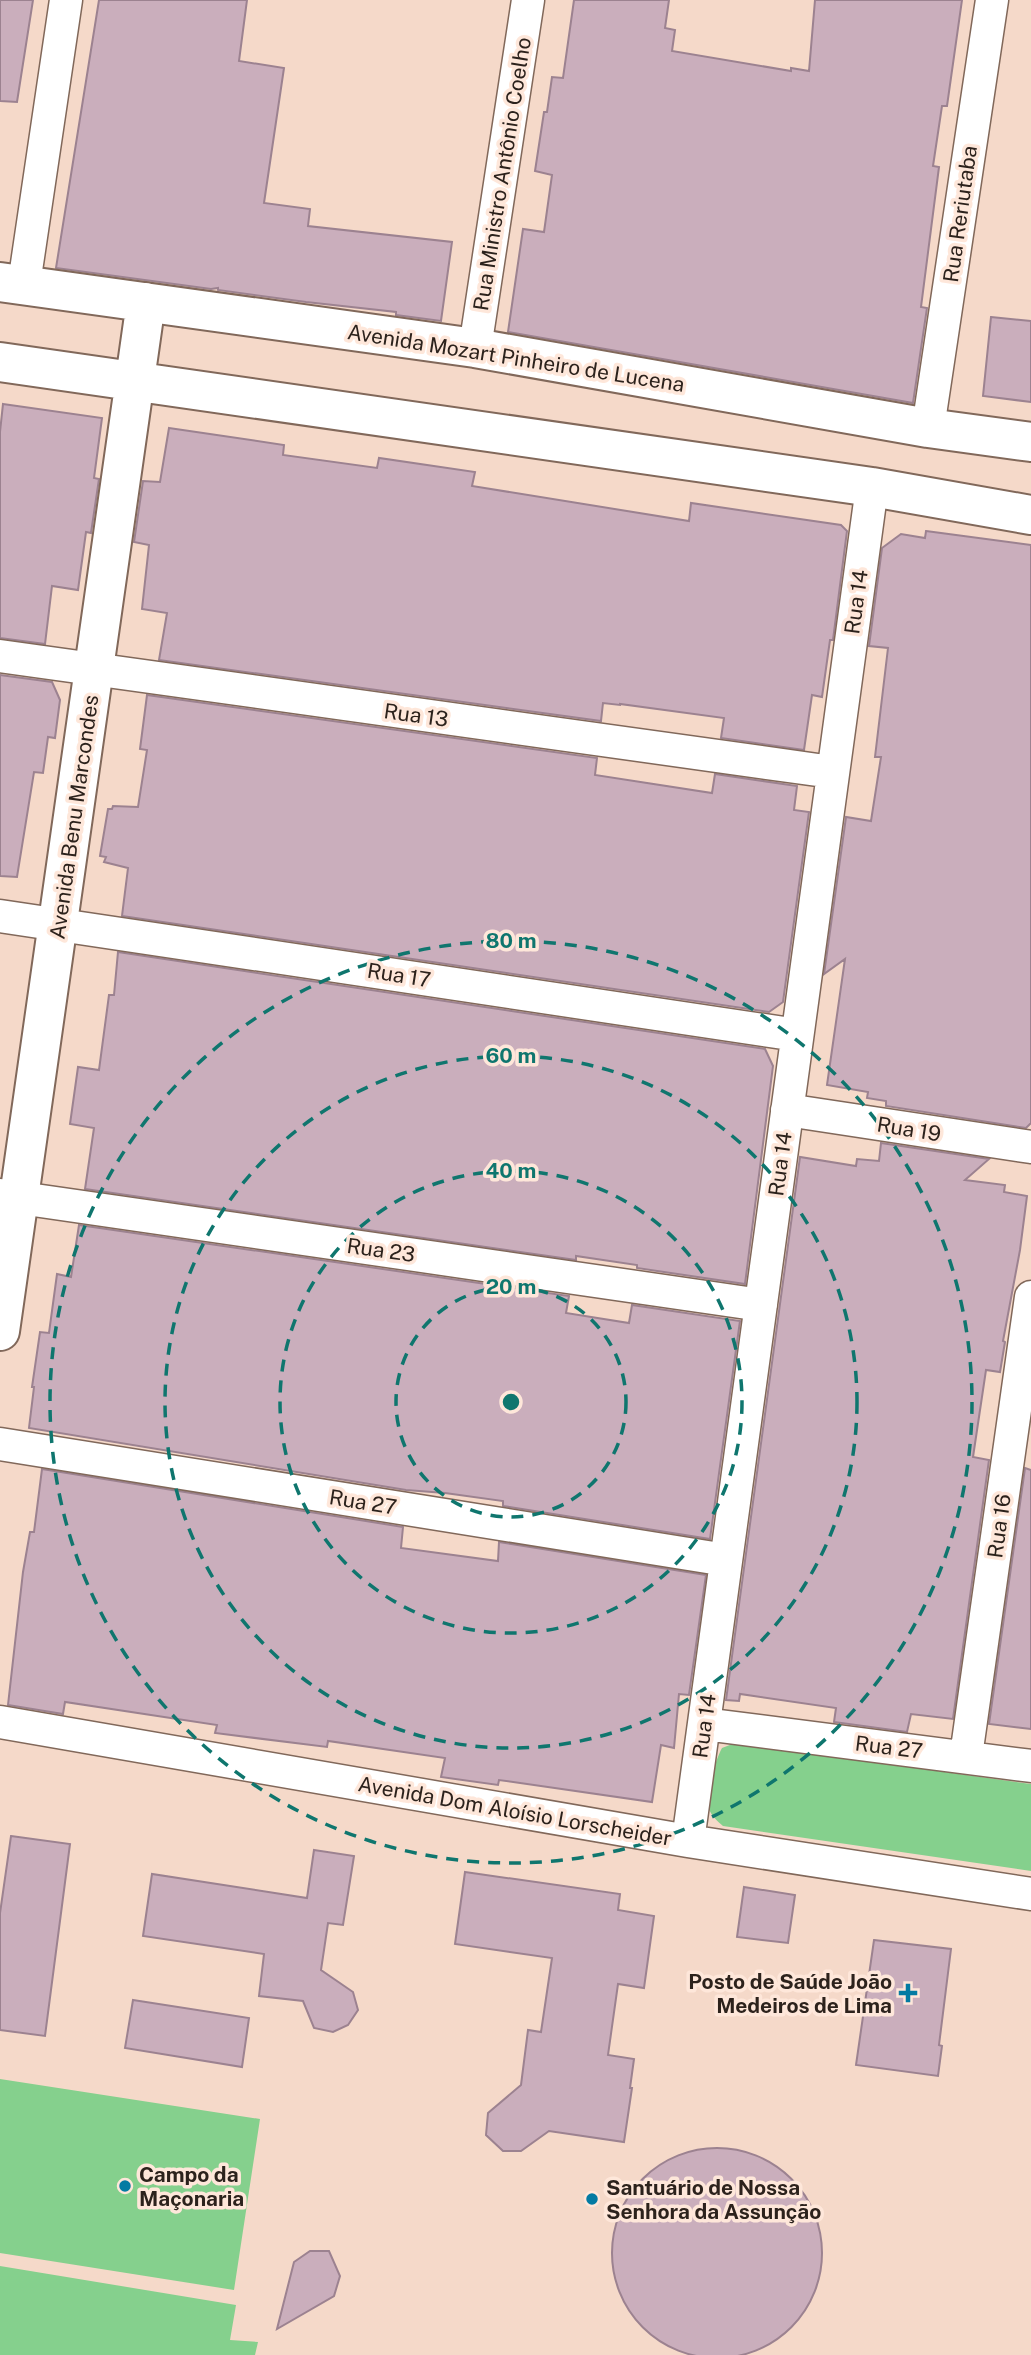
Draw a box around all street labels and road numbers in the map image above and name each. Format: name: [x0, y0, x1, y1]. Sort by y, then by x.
street label: Rua Ministro Antônio Coelho: [468, 35, 536, 313]
street label: Rua Reriutaba: [938, 144, 982, 284]
street label: Avenida Mozart Pinheiro de Lucena: [346, 319, 686, 397]
street label: Rua 14: [839, 568, 873, 636]
street label: Avenida Benu Marcondes: [44, 693, 104, 941]
street label: Rua 13: [382, 698, 450, 732]
street label: Rua 17: [365, 958, 433, 992]
street label: Rua 19: [875, 1112, 943, 1146]
street label: Rua 14: [763, 1130, 797, 1198]
street label: Rua 23: [345, 1233, 417, 1267]
street label: Rua 27: [327, 1484, 399, 1520]
street label: Rua 16: [982, 1492, 1016, 1560]
street label: Rua 14: [687, 1692, 721, 1760]
street label: Rua 27: [854, 1730, 924, 1764]
street label: Avenida Dom Aloísio Lorscheider: [356, 1771, 674, 1851]

